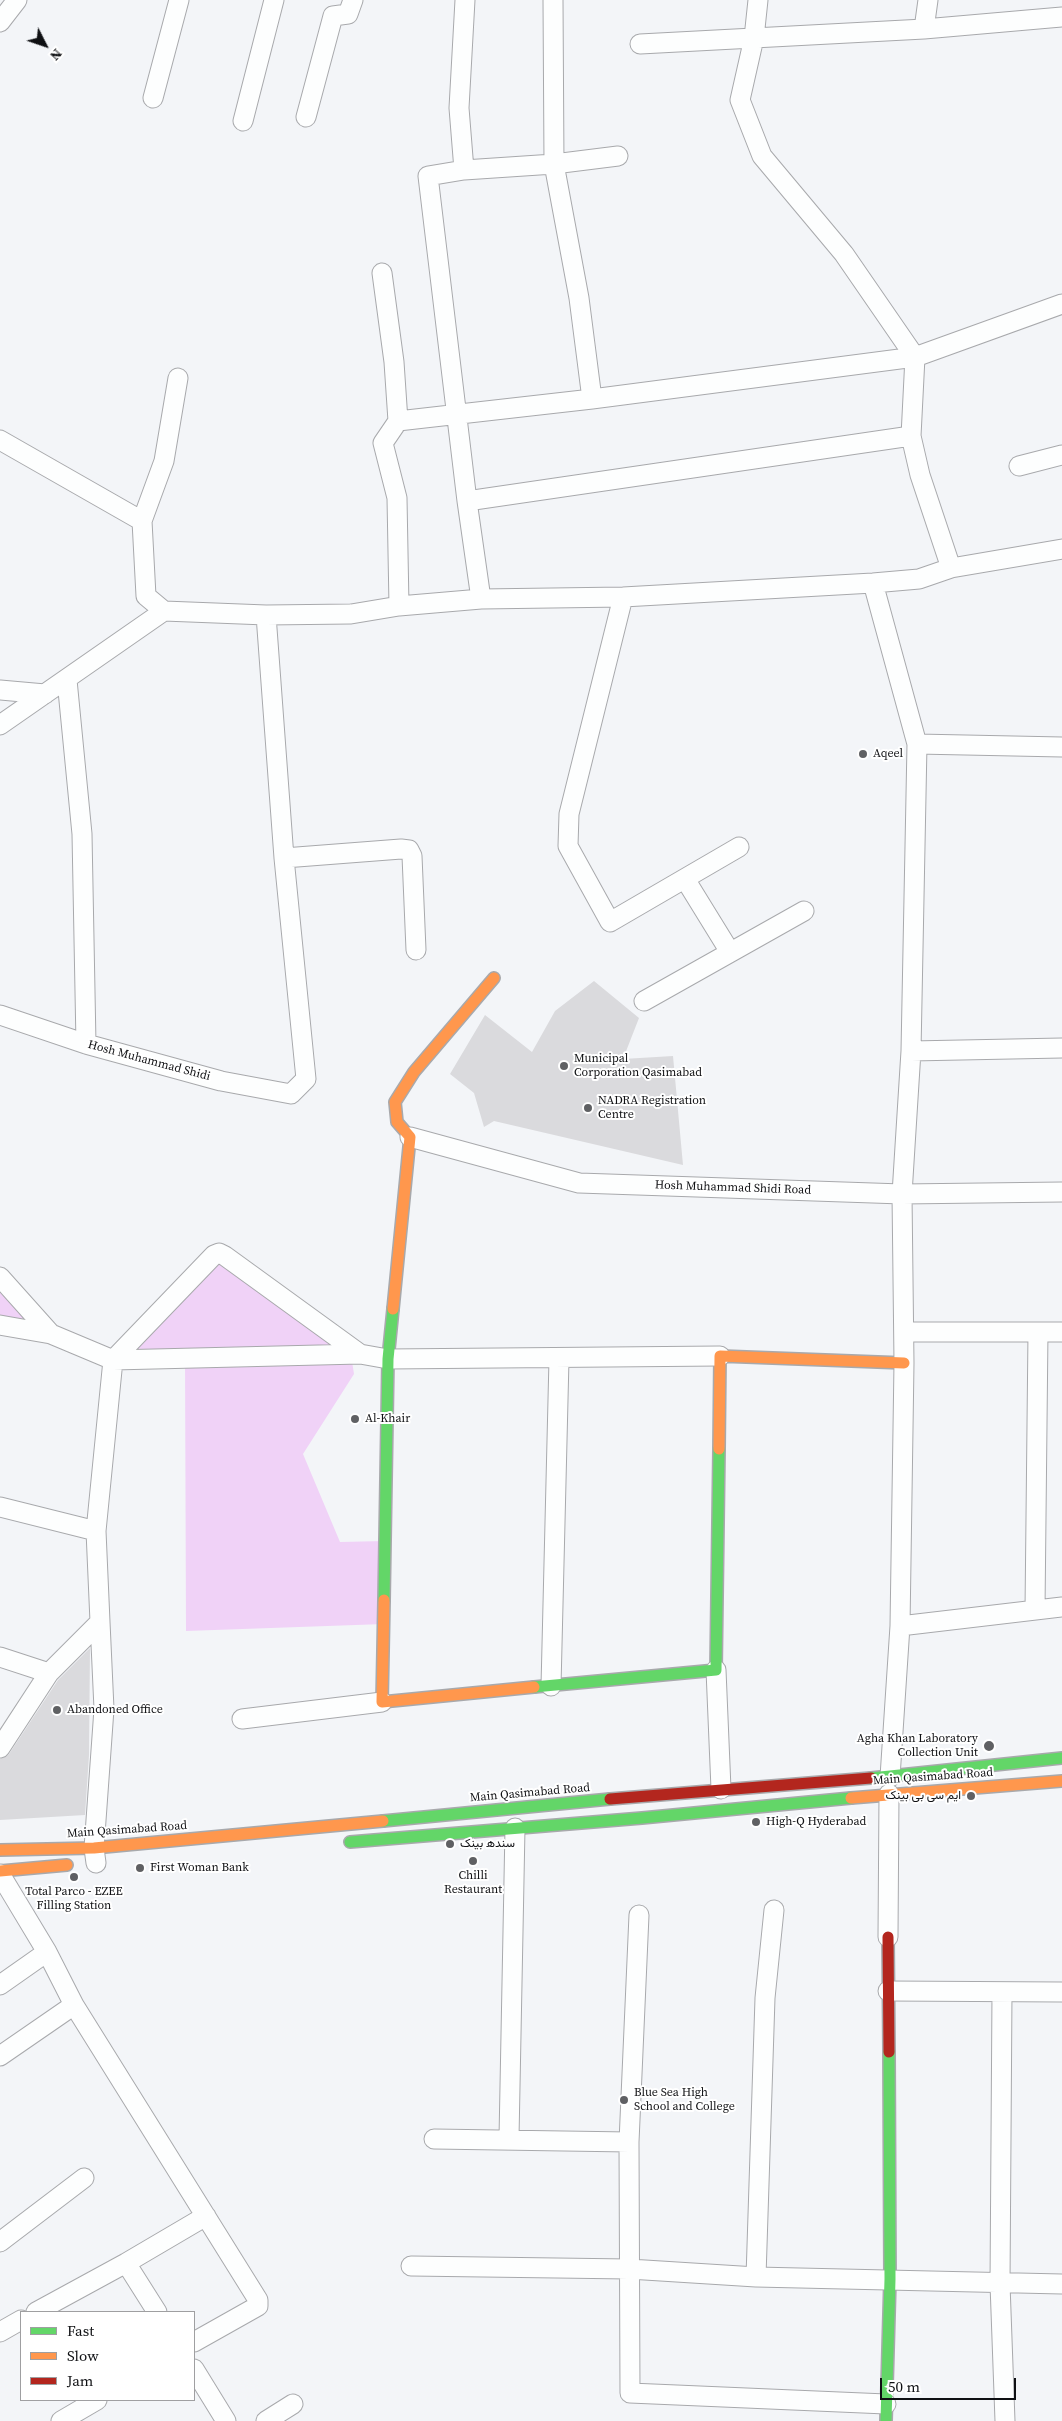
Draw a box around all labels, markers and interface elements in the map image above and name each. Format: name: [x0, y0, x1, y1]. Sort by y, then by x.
north arrow: [20, 20, 70, 70]
text: N: [45, 44, 67, 65]
place label: Aqeel: [873, 747, 903, 761]
marker: Aqeel: [857, 748, 869, 760]
street label: Hosh Muhammad Shidi: [86, 1038, 212, 1084]
place label: Municipal Corporation Qasimabad: [574, 1052, 702, 1080]
marker: Municipal Corporation Qasimabad: [558, 1060, 570, 1072]
place label: NADRA Registration Centre: [598, 1094, 706, 1122]
marker: NADRA Registration Centre: [582, 1102, 594, 1114]
street label: Hosh Muhammad Shidi Road: [655, 1178, 811, 1198]
place label: Al-Khair: [365, 1412, 410, 1426]
marker: Al-Khair: [349, 1413, 361, 1425]
place label: Abandoned Office: [67, 1703, 163, 1717]
marker: Abandoned Office: [51, 1704, 63, 1716]
place label: Agha Khan Laboratory Collection Unit: [857, 1732, 978, 1760]
marker: Agha Khan Laboratory Collection Unit: [982, 1739, 996, 1753]
street label: Main Qasimabad Road: [872, 1766, 994, 1788]
street label: Main Qasimabad Road: [469, 1781, 591, 1805]
place label: ایم سی بی بینک: [886, 1789, 961, 1803]
marker: ایم سی بی بینک: [965, 1790, 977, 1802]
place label: High-Q Hyderabad: [766, 1815, 866, 1829]
marker: High-Q Hyderabad: [750, 1816, 762, 1828]
street label: Main Qasimabad Road: [66, 1819, 188, 1841]
place label: سندھ بینک: [460, 1837, 515, 1851]
marker: سندھ بینک: [444, 1838, 456, 1850]
marker: Chilli Restaurant: [467, 1855, 479, 1867]
place label: First Woman Bank: [150, 1861, 249, 1875]
marker: First Woman Bank: [134, 1862, 146, 1874]
place label: Chilli Restaurant: [444, 1869, 502, 1897]
marker: Total Parco - EZEE Filling Station: [68, 1871, 80, 1883]
place label: Total Parco - EZEE Filling Station: [25, 1885, 123, 1913]
place label: Blue Sea High School and College: [634, 2086, 735, 2114]
marker: Blue Sea High School and College: [618, 2094, 630, 2106]
legend: [20, 2311, 195, 2401]
text: Fast: [67, 2320, 94, 2341]
text: Slow: [67, 2345, 99, 2366]
scale bar: [882, 2368, 1018, 2400]
text: Jam: [67, 2370, 93, 2391]
text: 50 m: [888, 2376, 920, 2397]

